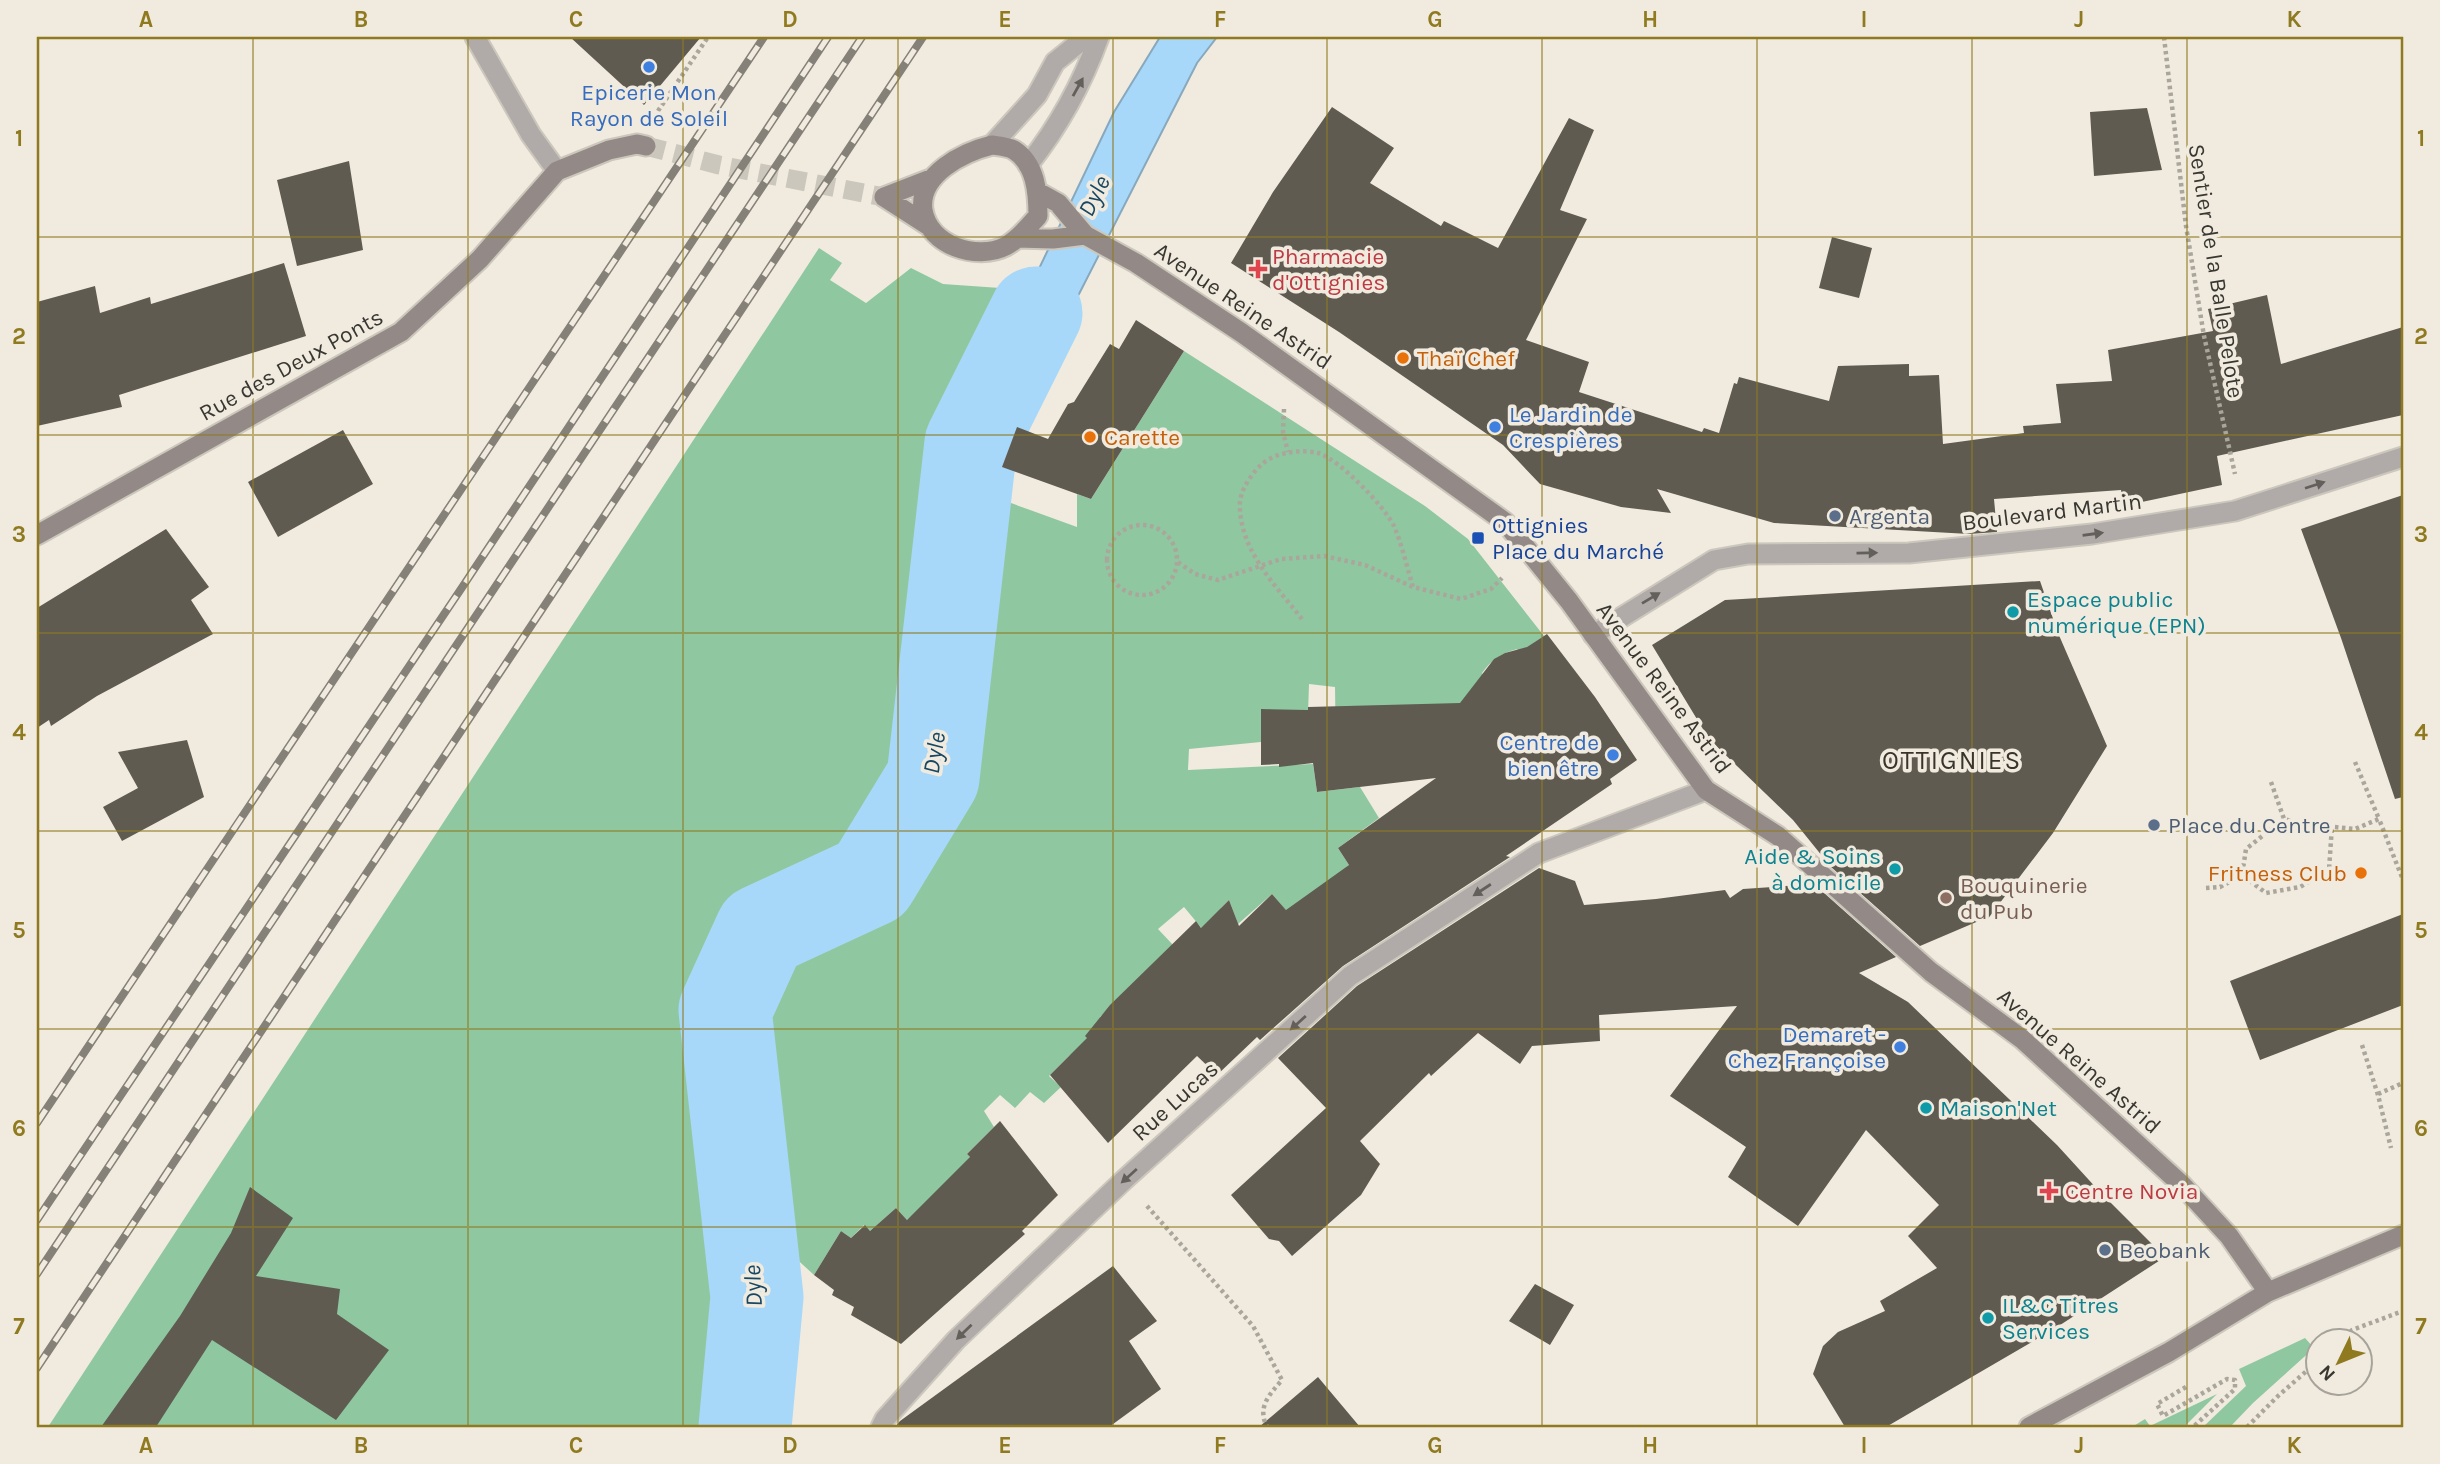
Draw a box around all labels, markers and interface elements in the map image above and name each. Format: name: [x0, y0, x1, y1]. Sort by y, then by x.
text: A: [139, 6, 153, 33]
text: B: [354, 6, 368, 33]
text: C: [569, 6, 583, 33]
text: D: [782, 6, 798, 33]
text: E: [998, 6, 1012, 33]
text: F: [1214, 6, 1226, 33]
text: G: [1427, 6, 1443, 33]
text: H: [1642, 6, 1658, 33]
text: I: [1860, 6, 1868, 33]
text: J: [2074, 6, 2084, 33]
text: K: [2286, 6, 2302, 33]
marker: Epicerie Mon Rayon de Soleil: [641, 59, 657, 75]
one-way arrow: [1072, 77, 1084, 96]
place label: Epicerie Mon Rayon de Soleil: [570, 79, 728, 132]
text: 1: [15, 125, 23, 152]
text: 1: [2417, 125, 2425, 152]
street label: Sentier de la Balle Pelote: [2183, 142, 2249, 400]
water label: Dyle: [1072, 171, 1116, 221]
street label: Avenue Reine Astrid: [1149, 237, 1337, 375]
place label: Pharmacie d'Ottignies: [1272, 243, 1385, 296]
marker: Pharmacie d'Ottignies: [1250, 261, 1266, 277]
street label: Rue des Deux Ponts: [194, 303, 388, 427]
text: 2: [12, 323, 26, 350]
text: 2: [2414, 323, 2428, 350]
place label: Thaï Chef: [1417, 345, 1515, 372]
marker: Thaï Chef: [1395, 350, 1411, 366]
place label: Le Jardin de Crespières: [1509, 401, 1633, 454]
marker: Le Jardin de Crespières: [1487, 419, 1503, 435]
place label: Carette: [1104, 424, 1180, 451]
marker: Carette: [1082, 429, 1098, 445]
one-way arrow: [2305, 479, 2326, 490]
street label: Boulevard Martin: [1961, 488, 2143, 536]
place label: Argenta: [1849, 503, 1930, 530]
marker: Argenta: [1827, 508, 1843, 524]
place label: Ottignies Place du Marché: [1492, 512, 1664, 565]
text: 3: [12, 521, 26, 548]
text: 3: [2414, 521, 2428, 548]
one-way arrow: [2082, 528, 2104, 539]
marker: Ottignies Place du Marché: [1470, 530, 1486, 546]
one-way arrow: [1856, 548, 1878, 559]
place label: Espace public numérique (EPN): [2027, 586, 2206, 639]
one-way arrow: [1641, 592, 1660, 605]
street label: Avenue Reine Astrid: [1591, 597, 1737, 779]
marker: Espace public numérique (EPN): [2005, 604, 2021, 620]
text: 4: [12, 719, 26, 746]
text: 4: [2414, 719, 2428, 746]
place label: Centre de bien être: [1500, 729, 1599, 782]
water label: Dyle: [917, 730, 951, 776]
district label: OTTIGNIES: [1882, 745, 2022, 776]
marker: Centre de bien être: [1605, 747, 1621, 763]
place label: Place du Centre: [2168, 812, 2331, 839]
marker: Place du Centre: [2146, 817, 2162, 833]
place label: Aide & Soins à domicile: [1744, 843, 1881, 896]
place label: Fritness Club: [2208, 860, 2347, 887]
marker: Aide & Soins à domicile: [1887, 861, 1903, 877]
marker: Fritness Club: [2353, 865, 2369, 881]
place label: Bouquinerie du Pub: [1960, 872, 2088, 925]
one-way arrow: [1472, 884, 1492, 897]
marker: Bouquinerie du Pub: [1938, 890, 1954, 906]
text: 5: [12, 917, 26, 944]
text: 5: [2414, 917, 2428, 944]
street label: Avenue Reine Astrid: [1992, 983, 2166, 1139]
one-way arrow: [1289, 1015, 1307, 1031]
place label: Demaret - Chez Françoise: [1728, 1021, 1886, 1074]
marker: Demaret - Chez Françoise: [1892, 1039, 1908, 1055]
street label: Rue Lucas: [1126, 1055, 1224, 1147]
place label: Maison'Net: [1940, 1095, 2057, 1122]
marker: Maison'Net: [1918, 1100, 1934, 1116]
text: 6: [12, 1115, 26, 1142]
text: 6: [2414, 1115, 2428, 1142]
one-way arrow: [1121, 1167, 1138, 1183]
place label: Centre Novia: [2065, 1178, 2198, 1205]
marker: Centre Novia: [2039, 1181, 2059, 1201]
place label: Beobank: [2119, 1237, 2211, 1264]
marker: Beobank: [2097, 1242, 2113, 1258]
water label: Dyle: [738, 1264, 768, 1308]
place label: IL&C Titres Services: [2002, 1292, 2119, 1345]
marker: IL&C Titres Services: [1980, 1310, 1996, 1326]
text: 7: [13, 1313, 25, 1340]
text: 7: [2415, 1313, 2427, 1340]
one-way arrow: [956, 1323, 973, 1339]
north arrow: [2304, 1328, 2374, 1398]
text: N: [2315, 1360, 2340, 1385]
text: A: [139, 1432, 153, 1459]
text: B: [354, 1432, 368, 1459]
text: C: [569, 1432, 583, 1459]
text: D: [782, 1432, 798, 1459]
text: E: [998, 1432, 1012, 1459]
text: F: [1214, 1432, 1226, 1459]
text: G: [1427, 1432, 1443, 1459]
text: H: [1642, 1432, 1658, 1459]
text: I: [1860, 1432, 1868, 1459]
text: J: [2074, 1432, 2084, 1459]
text: K: [2286, 1432, 2302, 1459]

